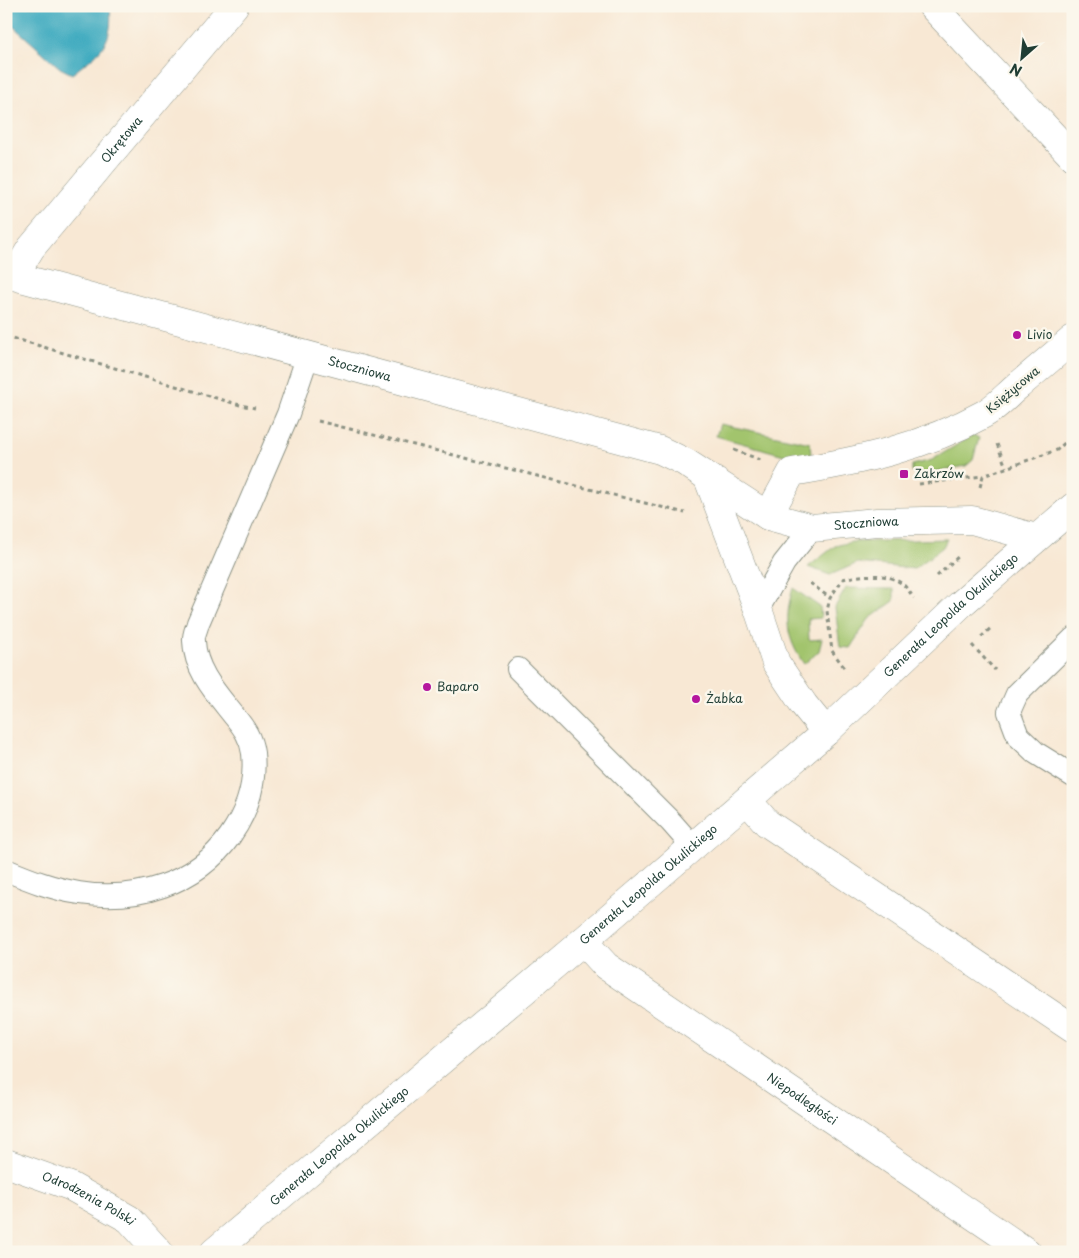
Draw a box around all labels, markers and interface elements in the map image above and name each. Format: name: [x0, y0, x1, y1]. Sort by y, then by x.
north arrow: [996, 32, 1046, 82]
text: N: [1006, 58, 1026, 82]
street label: Okrętowa: [96, 111, 146, 167]
place label: Livio: [1027, 325, 1053, 343]
marker: Livio: [1011, 329, 1023, 341]
street label: Stoczniowa: [326, 351, 394, 385]
street label: Księżycowa: [982, 361, 1043, 417]
place label: Zakrzów: [914, 464, 964, 482]
marker: Zakrzów: [898, 468, 910, 480]
street label: Stoczniowa: [833, 512, 899, 534]
street label: Generała Leopolda Okulickiego: [879, 548, 1022, 681]
place label: Baparo: [437, 677, 479, 695]
marker: Baparo: [421, 681, 433, 693]
place label: Żabka: [706, 689, 743, 707]
marker: Żabka: [690, 693, 702, 705]
street label: Generała Leopolda Okulickiego: [575, 819, 721, 948]
street label: Niepodległości: [764, 1068, 841, 1129]
street label: Generała Leopolda Okulickiego: [265, 1081, 412, 1209]
street label: Odrodzenia Polski: [40, 1167, 140, 1229]

